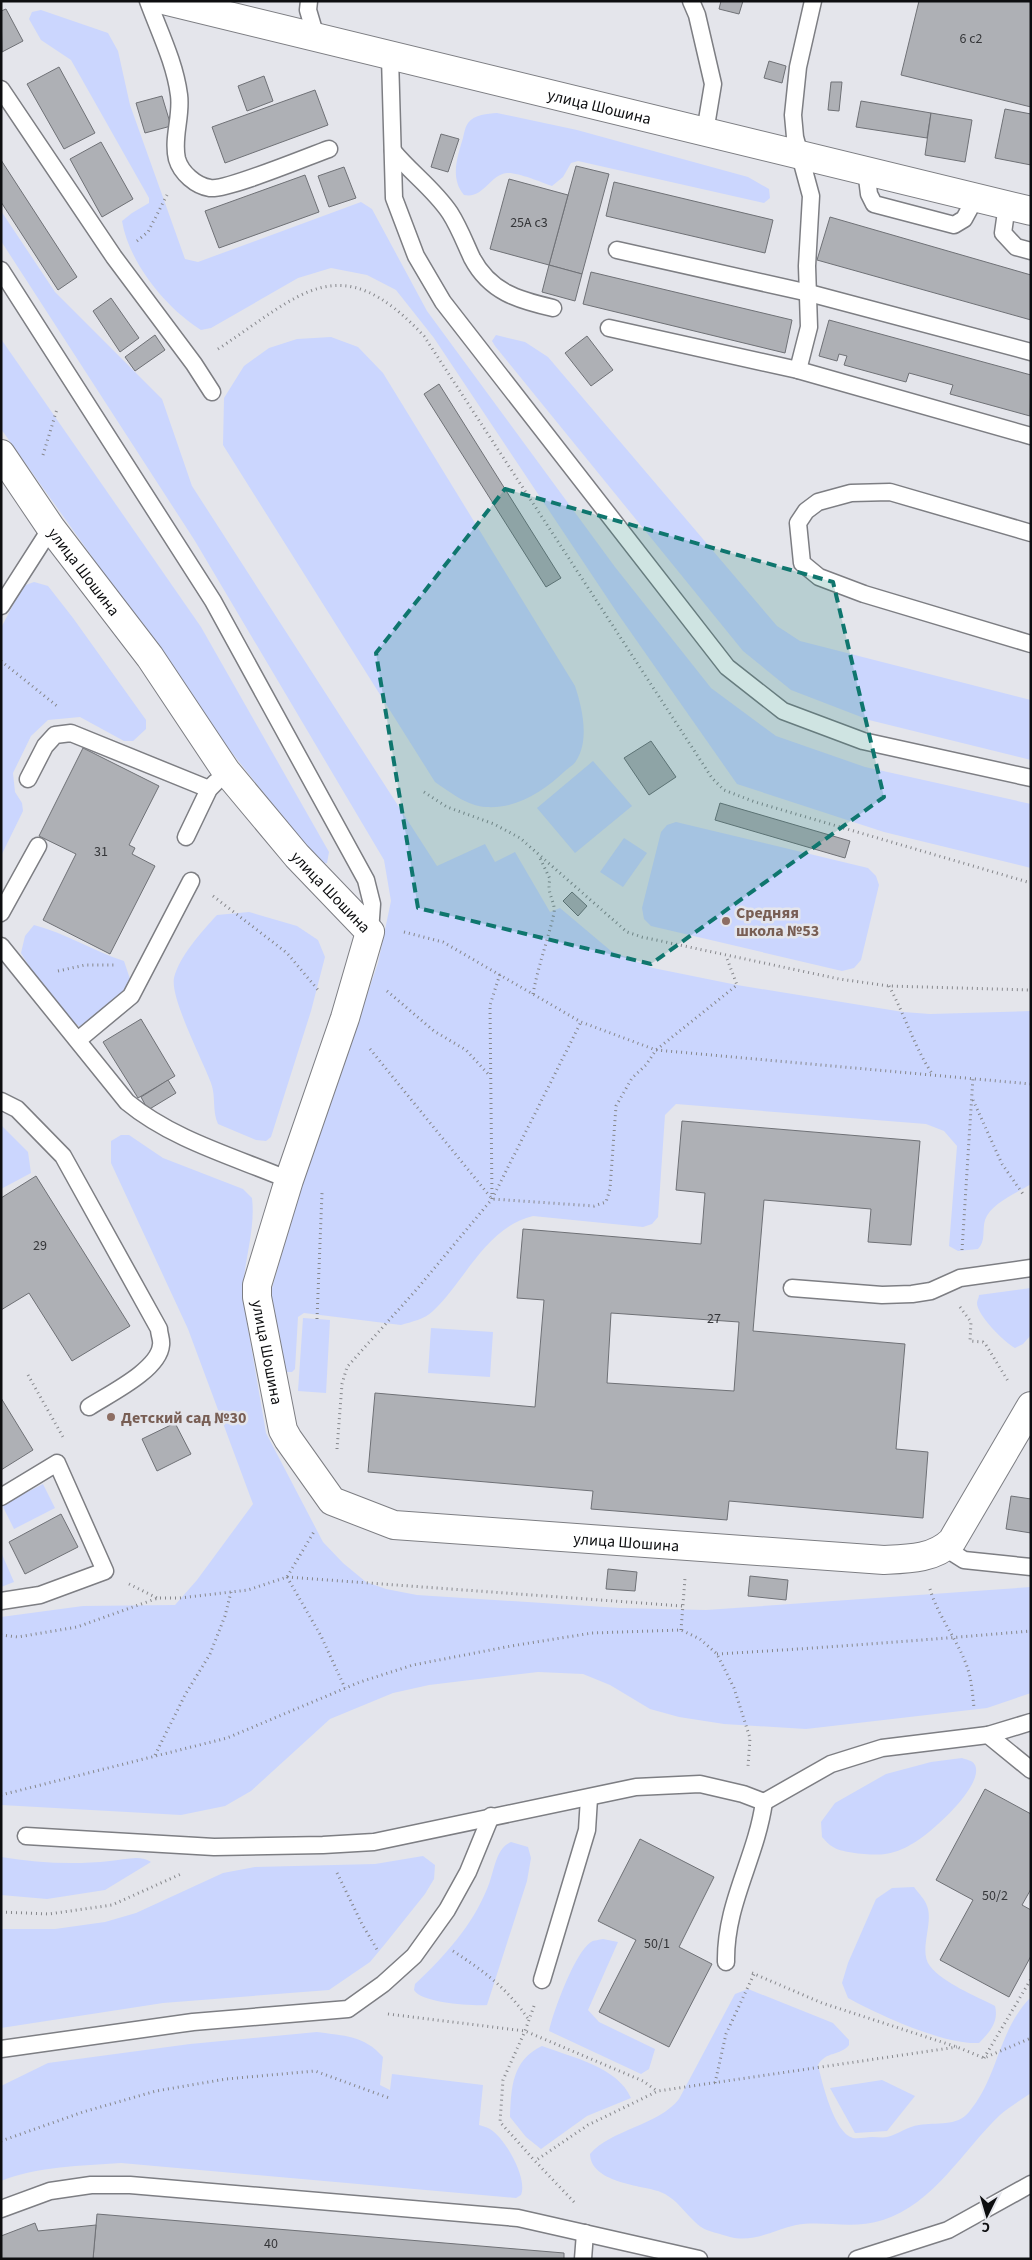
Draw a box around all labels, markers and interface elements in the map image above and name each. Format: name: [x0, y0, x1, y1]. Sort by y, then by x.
house number: 6 с2: [959, 29, 983, 49]
street label: улица Шошина: [545, 84, 653, 130]
house number: 25А с3: [510, 213, 548, 233]
street label: улица Шошина: [43, 523, 125, 621]
house number: 31: [94, 842, 108, 862]
street label: улица Шошина: [285, 847, 375, 938]
place label: Средняя школа №53: [736, 902, 819, 942]
marker: Средняя школа №53: [720, 915, 732, 927]
house number: 29: [33, 1236, 47, 1256]
street label: улица Шошина: [246, 1298, 288, 1406]
house number: 27: [707, 1309, 721, 1329]
place label: Детский сад №30: [121, 1407, 246, 1429]
marker: Детский сад №30: [105, 1411, 117, 1423]
street label: улица Шошина: [573, 1528, 680, 1557]
house number: 50/2: [982, 1886, 1008, 1906]
house number: 50/1: [644, 1934, 670, 1954]
north arrow: [962, 2190, 1012, 2240]
text: С: [981, 2217, 991, 2237]
house number: 40: [264, 2234, 278, 2254]

